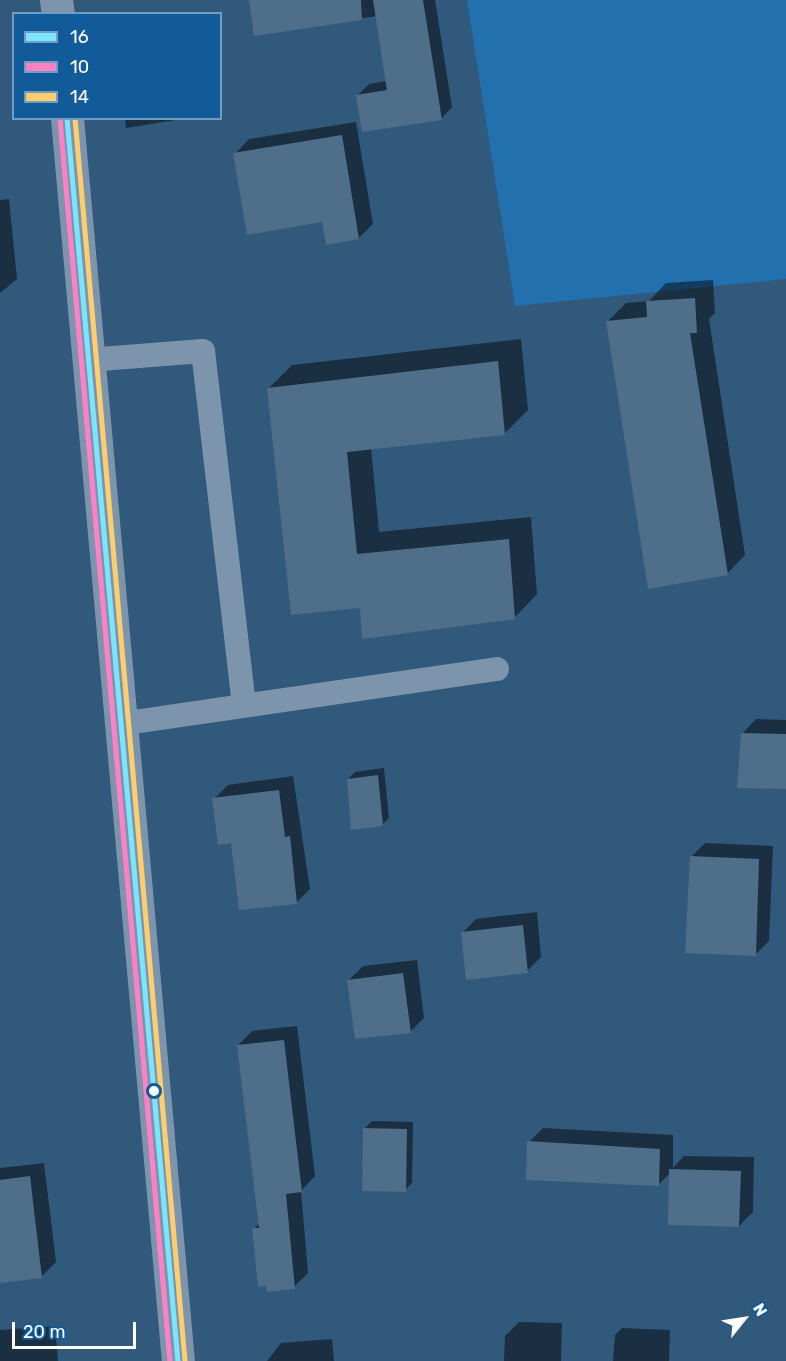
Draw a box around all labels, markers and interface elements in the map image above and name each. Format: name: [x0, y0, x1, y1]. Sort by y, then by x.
legend: [12, 12, 222, 120]
text: 16: [70, 26, 89, 48]
text: 10: [70, 56, 89, 78]
text: 14: [70, 86, 89, 108]
unlabelled marker: [148, 1085, 160, 1097]
north arrow: [714, 1289, 774, 1349]
text: N: [749, 1300, 771, 1319]
scale bar: [15, 1310, 140, 1348]
text: 20 m: [23, 1321, 65, 1343]

